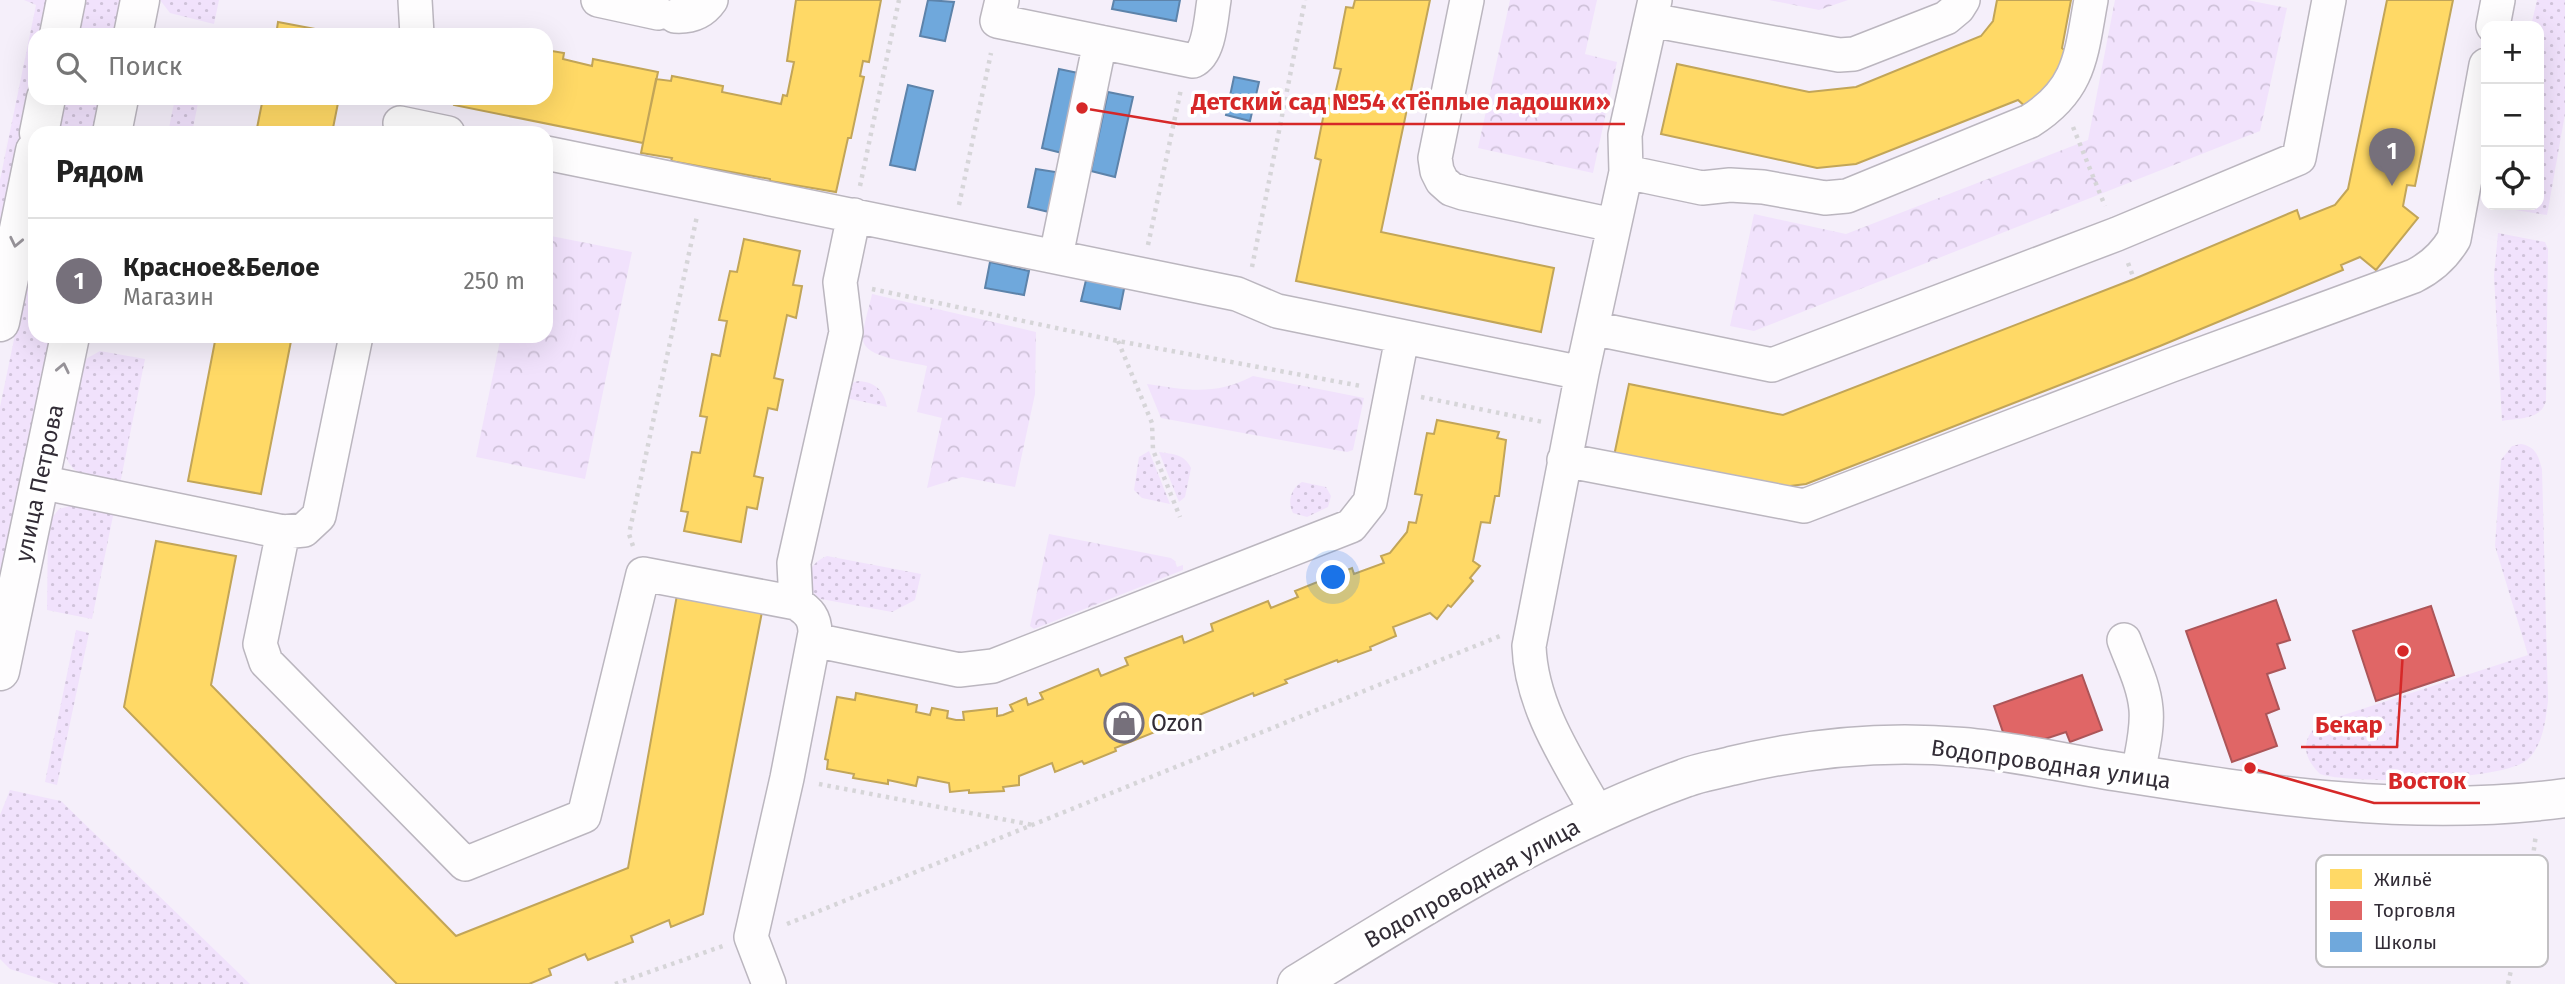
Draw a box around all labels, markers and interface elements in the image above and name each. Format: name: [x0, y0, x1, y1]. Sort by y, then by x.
map controls: [2481, 21, 2544, 210]
button: +: [2481, 21, 2544, 84]
search box: [28, 28, 553, 105]
icon: search: [52, 48, 90, 86]
text: Поиск: [108, 51, 182, 82]
callout: Детский сад №54 «Тёплые ладошки»: [1178, 79, 1625, 124]
button: −: [2481, 84, 2544, 147]
text: Детский сад №54 «Тёплые ладошки»: [1190, 88, 1611, 116]
pin: 1: [2369, 128, 2415, 186]
button: locate: [2481, 147, 2544, 210]
text: Рядом: [56, 154, 144, 190]
one-way arrow: [10, 236, 25, 248]
text: Красное&Белое: [123, 252, 320, 283]
text: 1: [74, 267, 84, 295]
text: 250 m: [463, 267, 525, 295]
text: Магазин: [123, 283, 214, 311]
one-way arrow: [55, 362, 70, 374]
street label: улица Петрова: [9, 402, 69, 564]
your location: [1316, 560, 1350, 594]
shop icon: Ozon: [1103, 702, 1145, 744]
callout: Бекар: [2301, 702, 2397, 747]
place label: Ozon: [1151, 709, 1204, 737]
text: Бекар: [2315, 711, 2383, 739]
street label: Водопроводная улица: [1929, 733, 2173, 795]
callout: Восток: [2374, 758, 2480, 803]
text: Восток: [2388, 767, 2467, 795]
street label: Водопроводная улица: [1359, 812, 1585, 954]
legend: [2316, 855, 2548, 967]
text: Жильё: [2374, 868, 2432, 891]
text: Торговля: [2374, 899, 2456, 922]
text: Школы: [2374, 931, 2437, 954]

